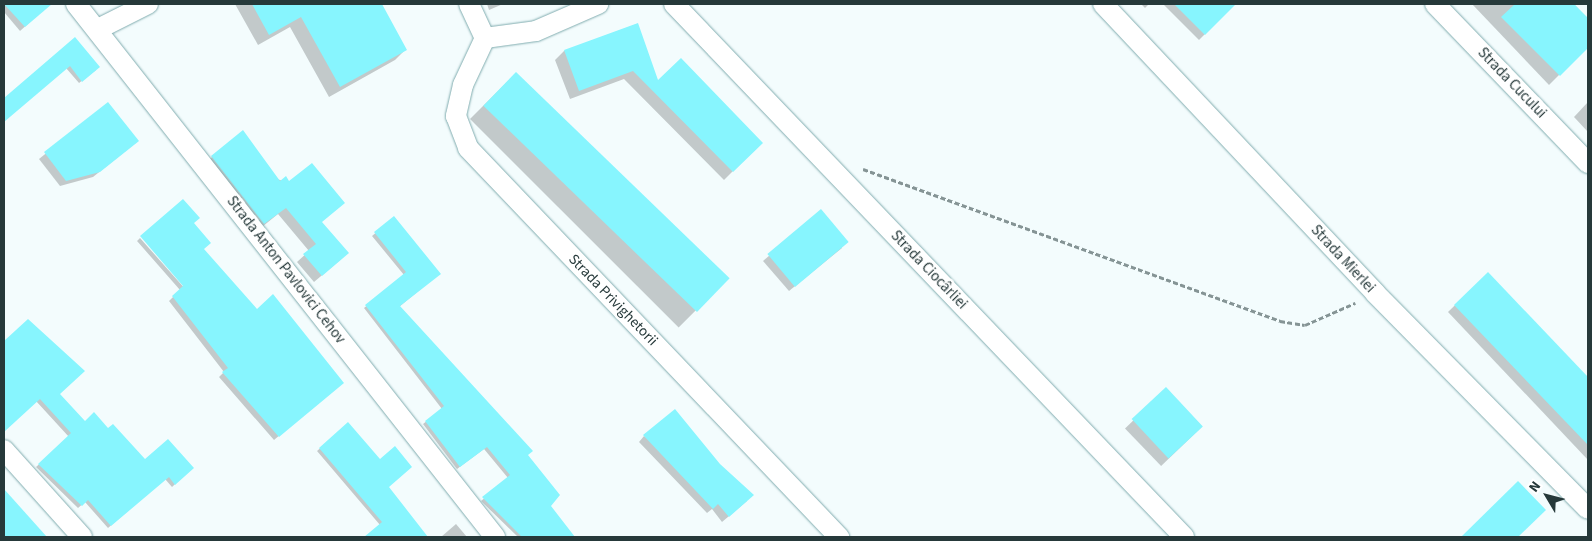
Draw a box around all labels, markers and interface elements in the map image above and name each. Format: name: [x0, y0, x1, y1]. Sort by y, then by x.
street label: Strada Cucului: [1474, 44, 1550, 122]
street label: Strada Anton Pavlovici Cehov: [223, 193, 349, 347]
street label: Strada Mierlei: [1307, 221, 1379, 297]
street label: Strada Ciocârliei: [887, 227, 971, 313]
street label: Strada Privighetorii: [565, 250, 661, 350]
north arrow: [1522, 471, 1572, 521]
text: N: [1524, 477, 1546, 497]

